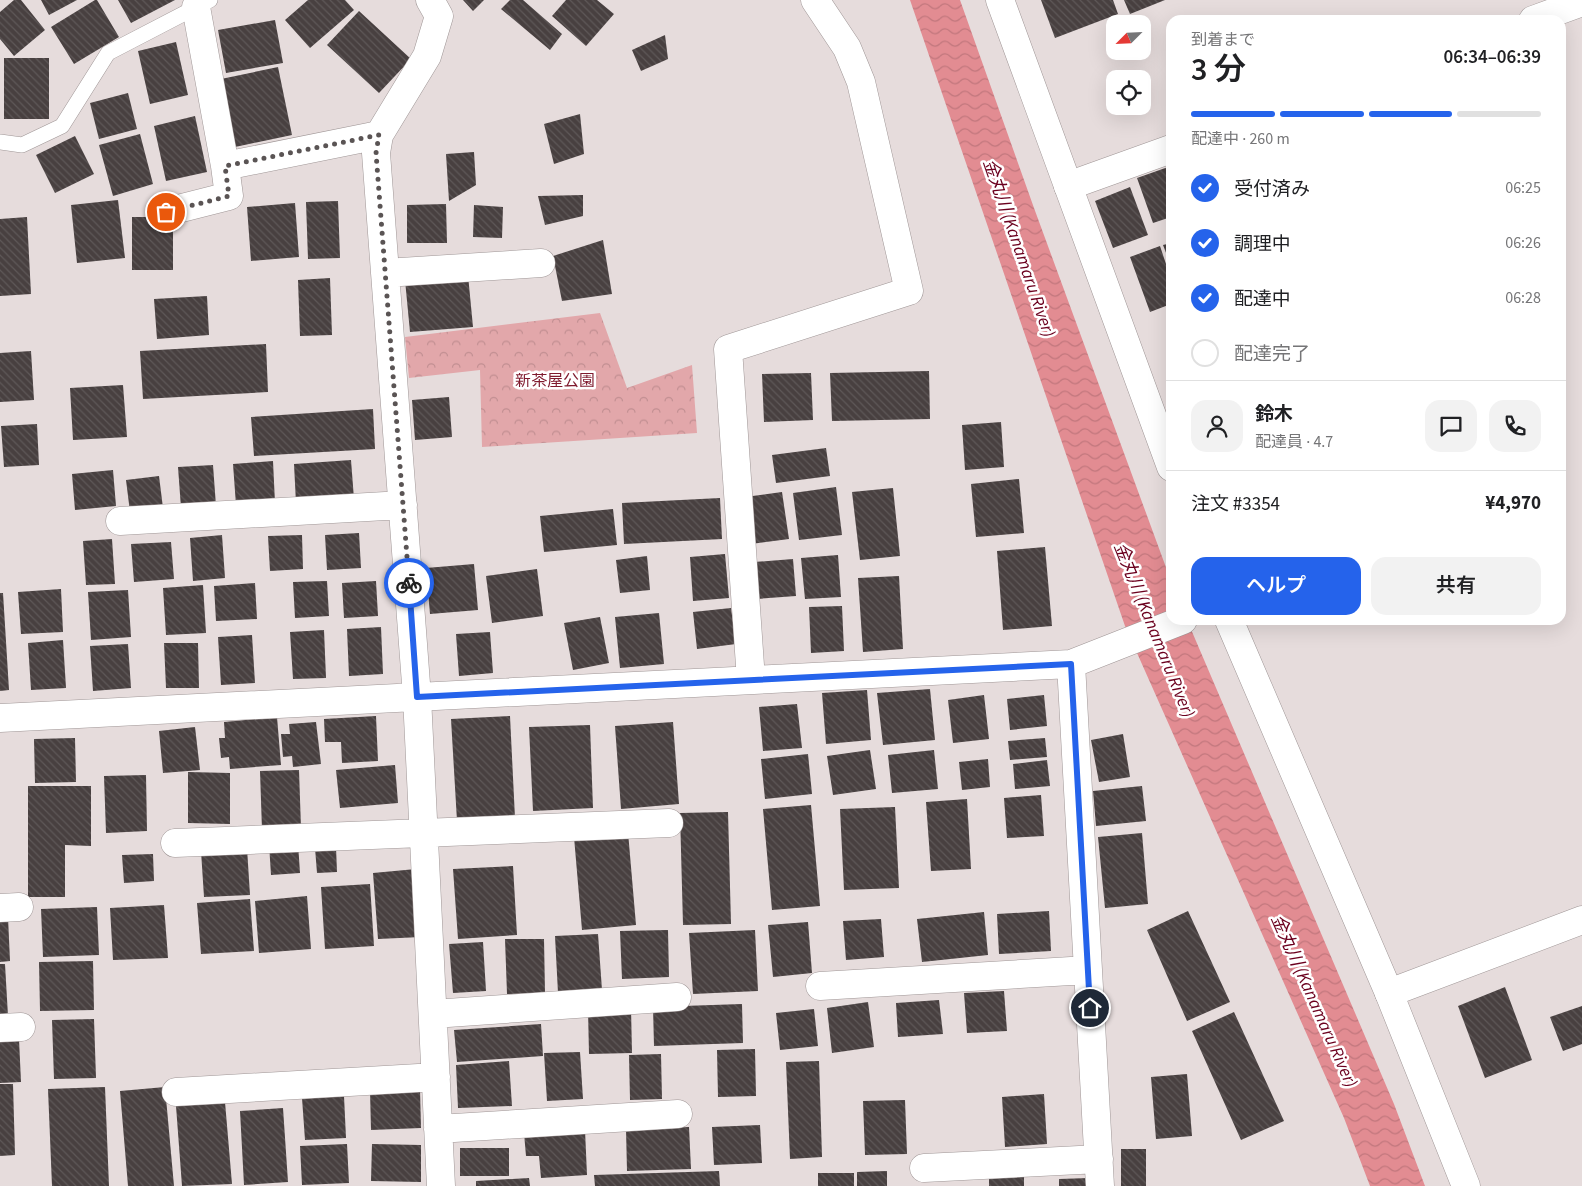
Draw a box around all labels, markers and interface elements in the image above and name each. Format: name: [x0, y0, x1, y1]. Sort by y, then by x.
north arrow: [1106, 15, 1151, 60]
map controls: [1106, 15, 1151, 115]
text: 到着まで: [1191, 29, 1255, 51]
text: 06:34–06:39: [1443, 44, 1541, 71]
text: 3 分: [1191, 47, 1246, 93]
button: locate: [1106, 70, 1151, 115]
text: 配達中 · 260 m: [1191, 128, 1290, 150]
water label: 金丸川 (Kanamaru River): [977, 156, 1061, 340]
icon: check: [1191, 174, 1219, 202]
text: 受付済み: [1234, 176, 1310, 203]
text: 06:25: [1505, 177, 1541, 199]
pin: [145, 191, 187, 233]
icon: bag: [152, 198, 180, 226]
icon: check: [1191, 229, 1219, 257]
text: 調理中: [1234, 231, 1291, 258]
text: 06:26: [1505, 232, 1541, 254]
icon: check: [1191, 284, 1219, 312]
text: 配達中: [1234, 286, 1291, 313]
text: 06:28: [1505, 287, 1541, 309]
text: 配達完了: [1234, 341, 1310, 368]
park label: 新茶屋公園: [515, 370, 595, 392]
button: person: [1191, 400, 1243, 452]
button: chat: [1425, 400, 1477, 452]
button: phone: [1489, 400, 1541, 452]
text: 鈴木: [1255, 401, 1293, 428]
text: 配達員 · 4.7: [1255, 431, 1333, 453]
text: ¥4,970: [1485, 490, 1541, 517]
text: 注文 #3354: [1191, 491, 1280, 518]
water label: 金丸川 (Kanamaru River): [1107, 539, 1201, 721]
button: ヘルプ: [1191, 557, 1361, 615]
button: 共有: [1371, 557, 1541, 615]
courier: [384, 558, 434, 608]
icon: bike: [395, 569, 423, 597]
water label: 金丸川 (Kanamaru River): [1265, 911, 1363, 1091]
pin: [1069, 987, 1111, 1029]
icon: home: [1076, 994, 1104, 1022]

